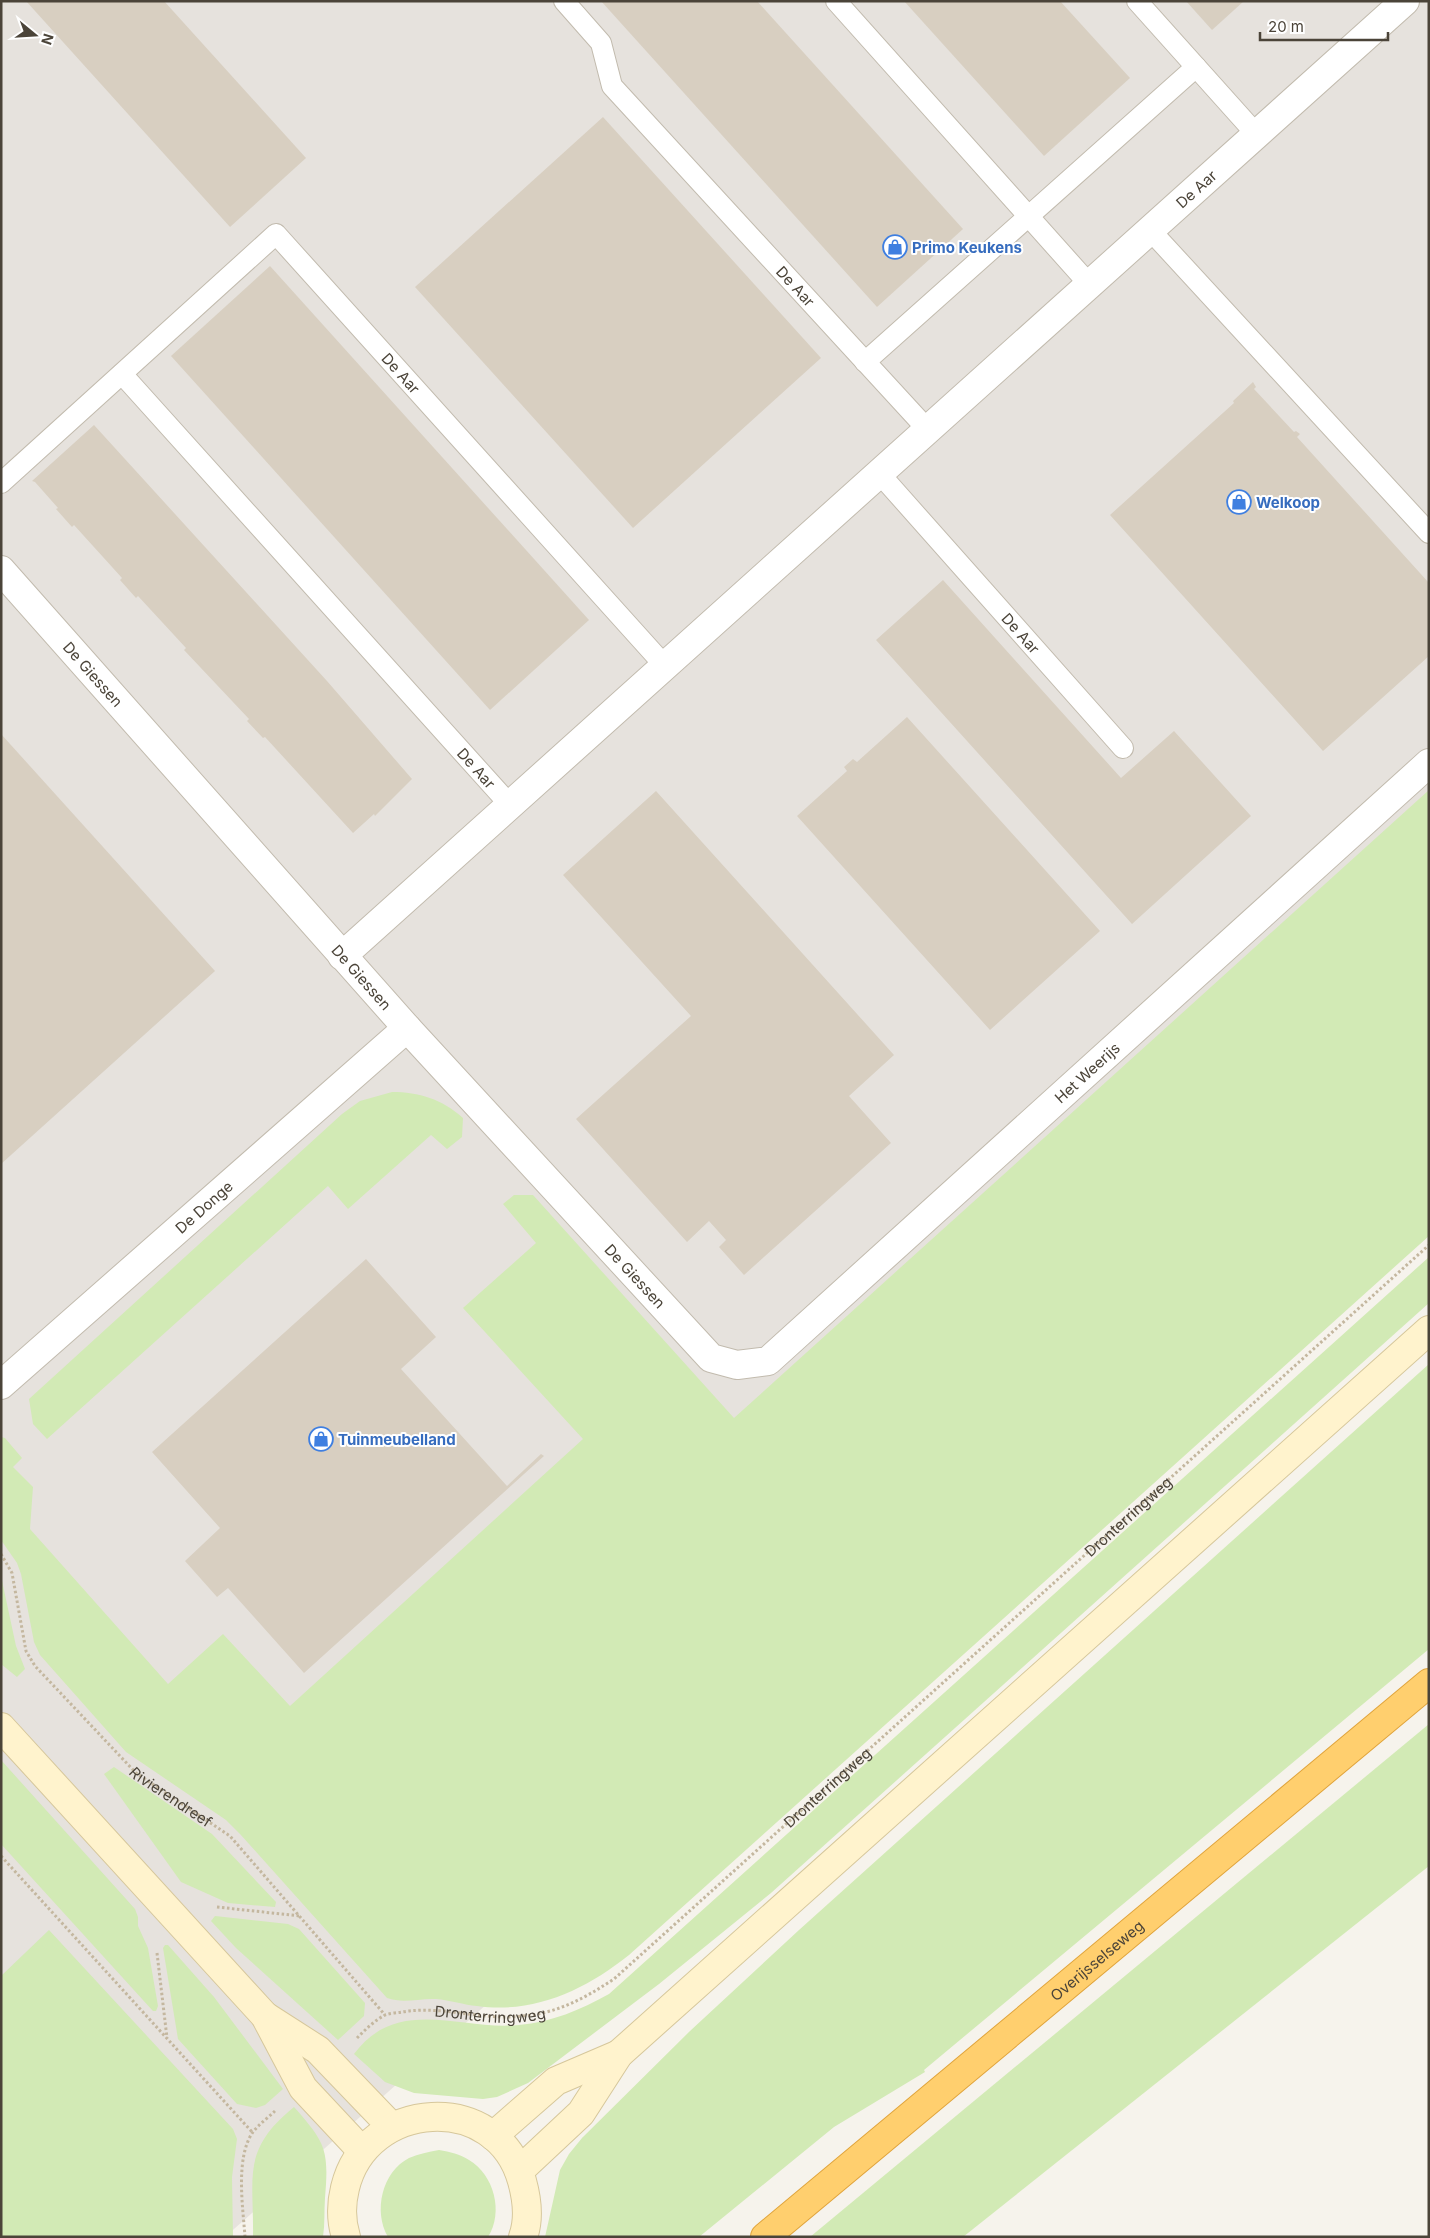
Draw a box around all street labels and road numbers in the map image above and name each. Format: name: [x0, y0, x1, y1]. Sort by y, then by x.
street label: De Aar: [1172, 165, 1221, 212]
street label: De Aar: [772, 262, 819, 310]
street label: De Aar: [378, 349, 425, 398]
street label: De Aar: [998, 609, 1044, 658]
street label: De Giessen: [59, 637, 127, 711]
street label: De Aar: [453, 744, 500, 792]
street label: De Giessen: [328, 941, 396, 1014]
street label: Het Weerijs: [1050, 1038, 1124, 1107]
street label: De Donge: [171, 1176, 236, 1237]
street label: De Giessen: [601, 1240, 670, 1312]
street label: Dronterringweg: [1080, 1472, 1176, 1560]
street label: Dronterringweg: [779, 1743, 875, 1831]
street label: Rivierendreef: [125, 1763, 216, 1831]
street label: Overijsselseweg: [1046, 1916, 1147, 2005]
street label: Dronterringweg: [434, 2001, 547, 2027]

